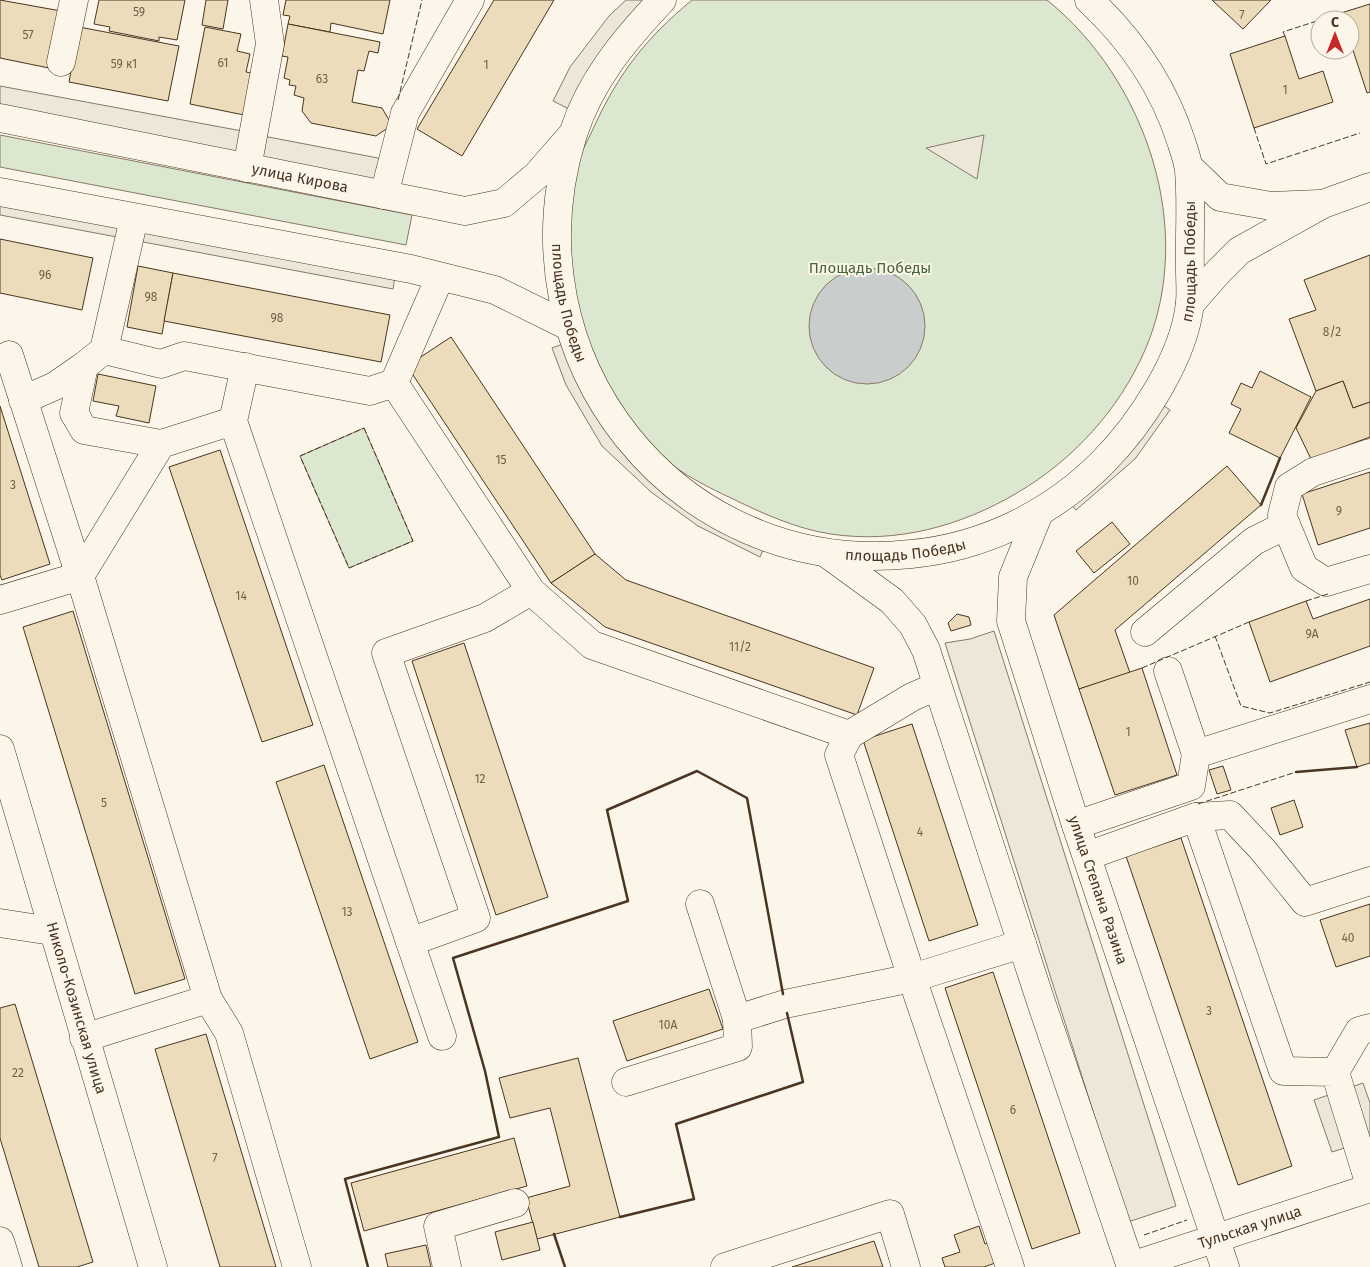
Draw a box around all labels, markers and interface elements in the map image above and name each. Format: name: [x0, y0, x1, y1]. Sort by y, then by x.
house number: 59: [133, 5, 145, 19]
house number: 7: [1239, 8, 1245, 22]
north arrow: [1310, 10, 1360, 60]
text: С: [1331, 14, 1339, 31]
house number: 57: [22, 28, 34, 42]
house number: 61: [217, 56, 229, 70]
house number: 59 к1: [111, 57, 137, 71]
house number: 1: [483, 58, 489, 72]
house number: 63: [316, 72, 328, 86]
house number: 1: [1282, 83, 1288, 97]
street label: улица Кирова: [250, 160, 350, 196]
street label: площадь Победы: [1178, 201, 1199, 324]
street label: площадь Победы: [548, 243, 591, 365]
park label: Площадь Победы: [809, 259, 931, 277]
house number: 96: [39, 268, 51, 282]
house number: 98: [145, 290, 158, 304]
house number: 98: [271, 311, 284, 325]
house number: 8/2: [1323, 325, 1341, 339]
house number: 15: [495, 453, 507, 467]
house number: 3: [10, 478, 16, 492]
house number: 9: [1336, 504, 1342, 518]
street label: площадь Победы: [844, 535, 968, 565]
house number: 10: [1127, 574, 1139, 588]
house number: 14: [235, 589, 247, 603]
house number: 9А: [1305, 627, 1319, 641]
house number: 11/2: [729, 640, 751, 654]
house number: 1: [1125, 725, 1131, 739]
house number: 12: [474, 772, 486, 786]
house number: 5: [101, 796, 107, 810]
street label: улица Степана Разина: [1065, 814, 1131, 967]
house number: 4: [917, 825, 924, 839]
house number: 13: [341, 905, 353, 919]
street label: Николо-Козинская улица: [43, 920, 110, 1096]
house number: 40: [1341, 931, 1355, 945]
house number: 3: [1206, 1004, 1212, 1018]
house number: 10А: [659, 1018, 678, 1032]
house number: 22: [12, 1066, 24, 1080]
house number: 6: [1010, 1103, 1016, 1117]
house number: 7: [212, 1151, 218, 1165]
street label: Тульская улица: [1196, 1202, 1304, 1252]

